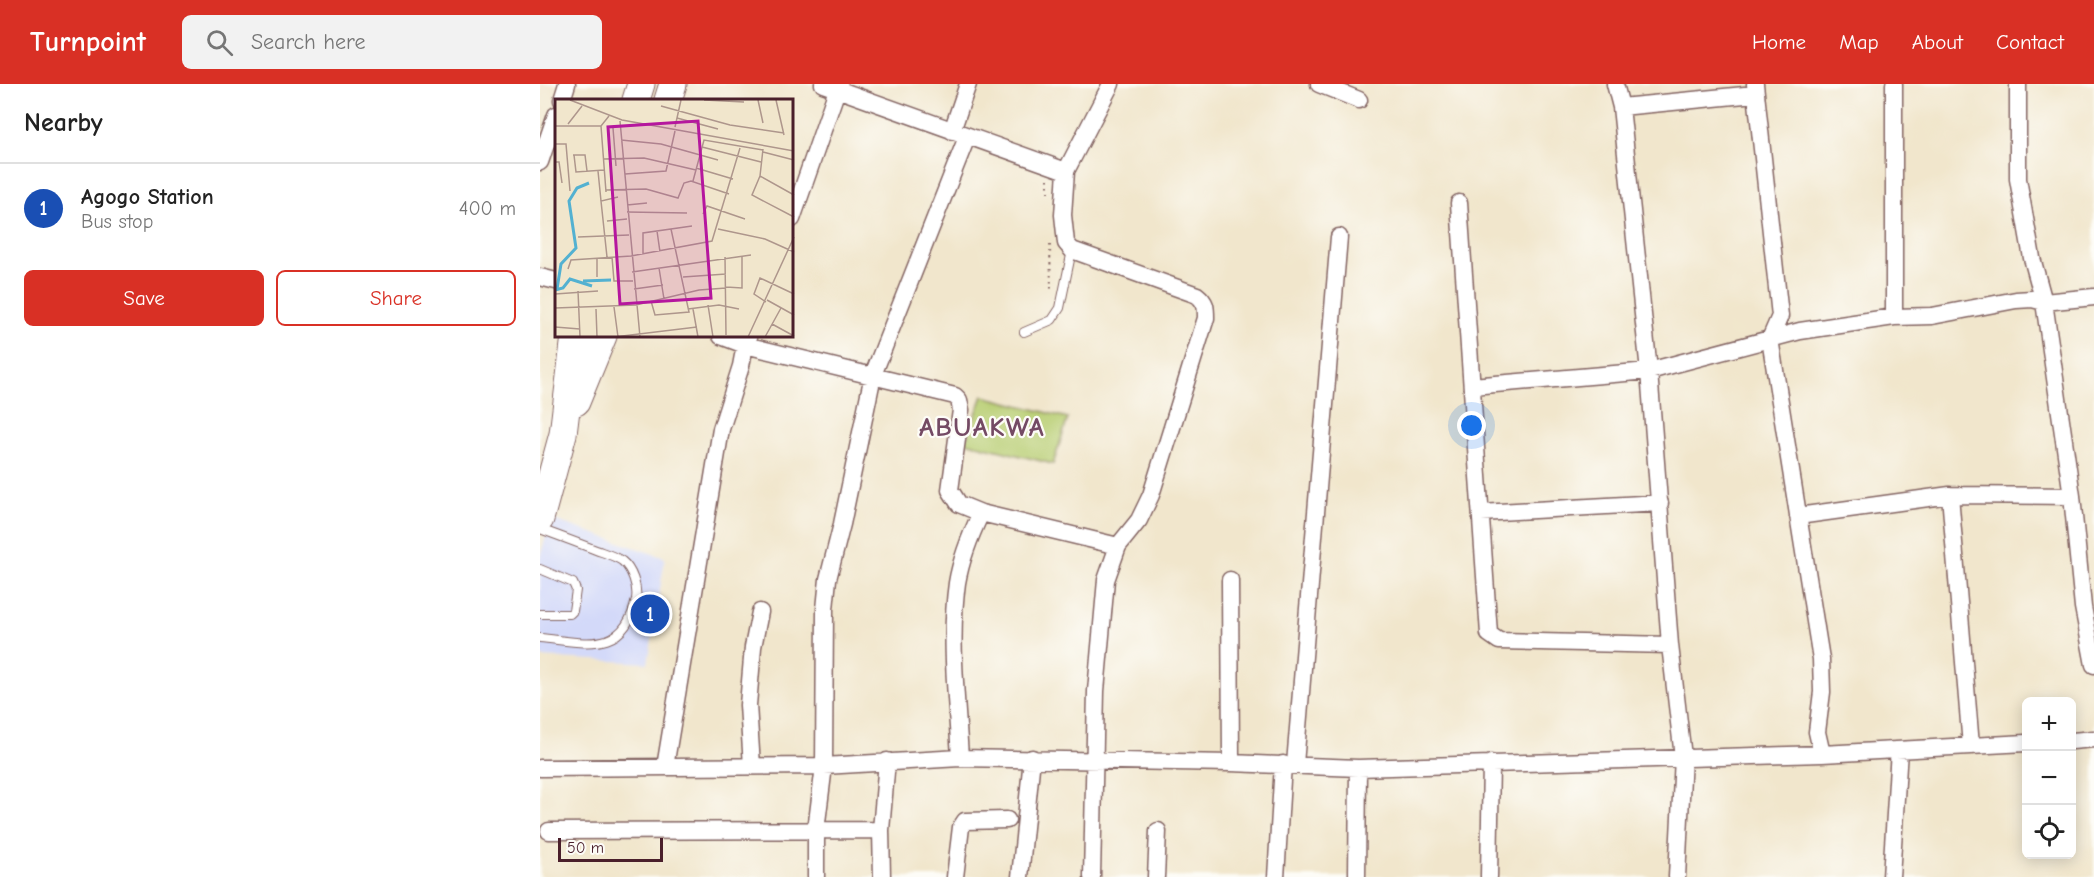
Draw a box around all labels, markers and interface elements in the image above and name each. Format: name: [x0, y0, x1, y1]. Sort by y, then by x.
search box: [182, 15, 602, 69]
text: Turnpoint: [30, 26, 146, 58]
icon: search: [203, 26, 236, 59]
text: Search here: [251, 29, 365, 55]
text: Home: [1752, 30, 1806, 54]
text: Map: [1839, 30, 1879, 54]
text: About: [1912, 30, 1963, 54]
text: Contact: [1996, 30, 2064, 54]
inset map: [555, 99, 794, 338]
text: Nearby: [24, 108, 103, 138]
text: Agogo Station: [81, 184, 214, 210]
text: 1: [40, 197, 47, 220]
text: 400 m: [459, 197, 516, 220]
text: Bus stop: [81, 210, 153, 233]
button: Save: [24, 270, 264, 326]
button: Share: [276, 270, 516, 326]
your location: [1457, 411, 1486, 440]
district label: ABUAKWA: [919, 412, 1045, 443]
pin: 1: [630, 592, 670, 636]
map controls: [2022, 697, 2076, 859]
button: +: [2022, 697, 2076, 751]
button: −: [2022, 751, 2076, 805]
button: locate: [2022, 805, 2076, 859]
scale bar: [558, 835, 663, 862]
text: 50 m: [567, 839, 604, 857]

